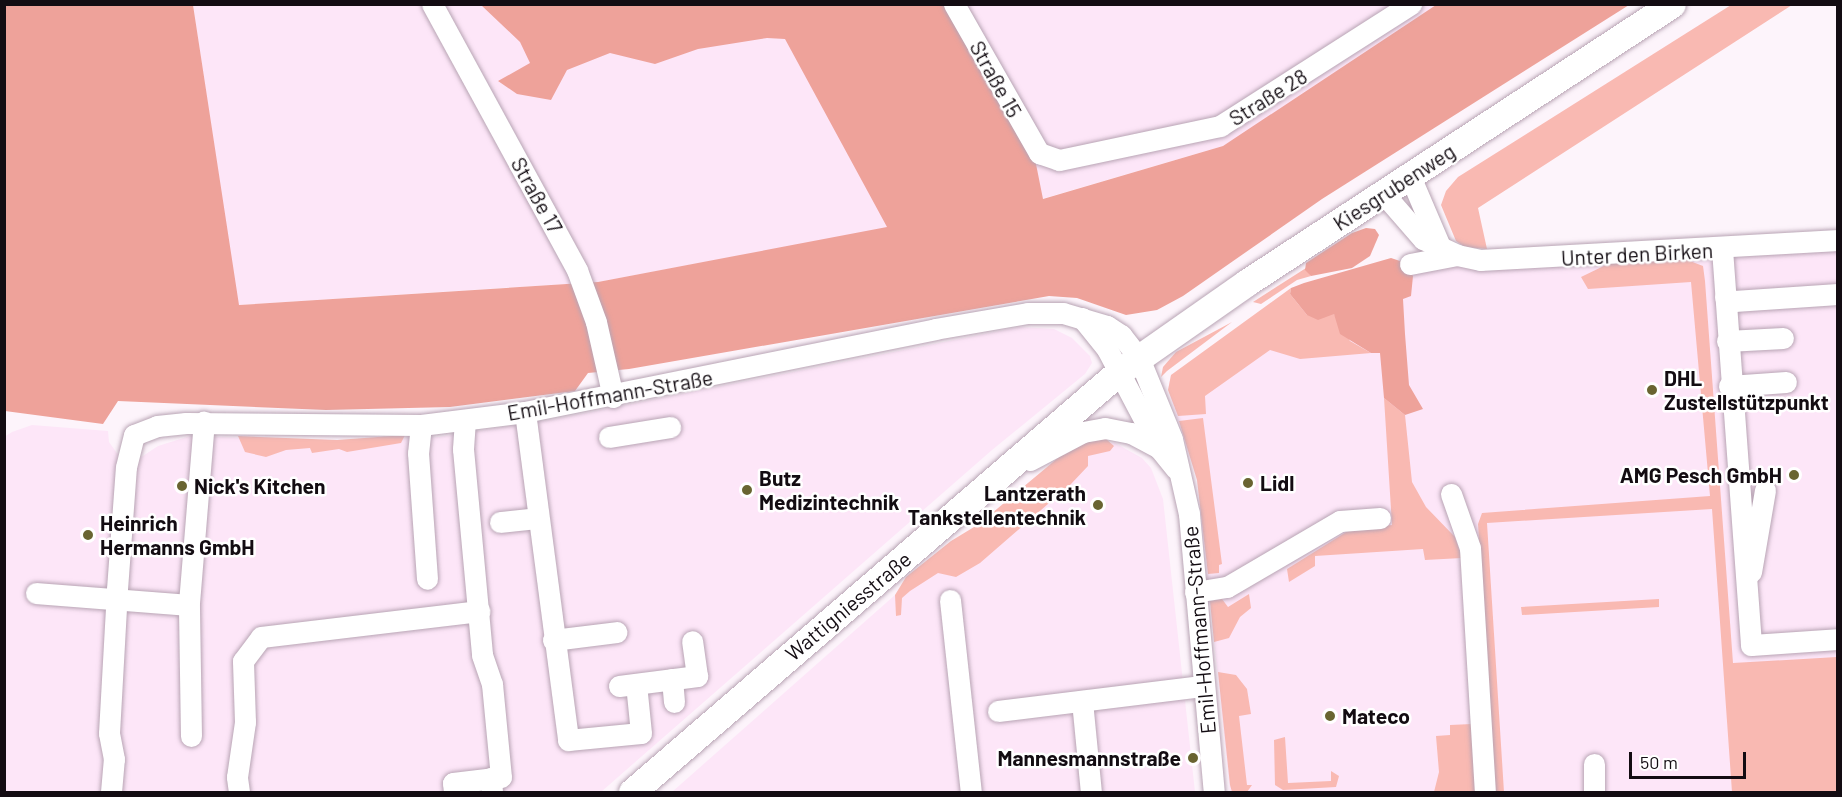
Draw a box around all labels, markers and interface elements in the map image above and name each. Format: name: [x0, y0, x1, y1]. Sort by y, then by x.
street label: Straße 15: [965, 36, 1027, 122]
street label: Straße 28: [1224, 63, 1312, 131]
street label: Kiesgrubenweg: [1328, 138, 1460, 236]
street label: Straße 17: [506, 153, 568, 237]
street label: Unter den Birken: [1560, 237, 1714, 271]
street label: Emil-Hoffmann-Straße: [505, 364, 715, 426]
place label: DHL Zustellstützpunkt: [1664, 365, 1829, 415]
marker: DHL Zustellstützpunkt: [1645, 383, 1659, 397]
place label: AMG Pesch GmbH: [1620, 462, 1782, 488]
place label: Butz Medizintechnik: [759, 465, 899, 515]
marker: AMG Pesch GmbH: [1787, 468, 1801, 482]
place label: Lidl: [1260, 470, 1294, 496]
place label: Nick's Kitchen: [194, 473, 326, 499]
marker: Lidl: [1241, 476, 1255, 490]
marker: Nick's Kitchen: [175, 479, 189, 493]
place label: Lantzerath Tankstellentechnik: [908, 480, 1086, 530]
marker: Butz Medizintechnik: [740, 483, 754, 497]
marker: Lantzerath Tankstellentechnik: [1091, 498, 1105, 512]
place label: Heinrich Hermanns GmbH: [100, 510, 254, 560]
street label: Emil-Hoffmann-Straße: [1177, 525, 1221, 735]
marker: Heinrich Hermanns GmbH: [81, 528, 95, 542]
street label: Wattigniesstraße: [780, 546, 916, 666]
place label: Mateco: [1342, 703, 1410, 729]
marker: Mateco: [1323, 709, 1337, 723]
scale bar: [1632, 740, 1749, 778]
place label: Mannesmannstraße: [998, 745, 1181, 771]
marker: Mannesmannstraße: [1186, 751, 1200, 765]
text: 50 m: [1640, 751, 1678, 773]

